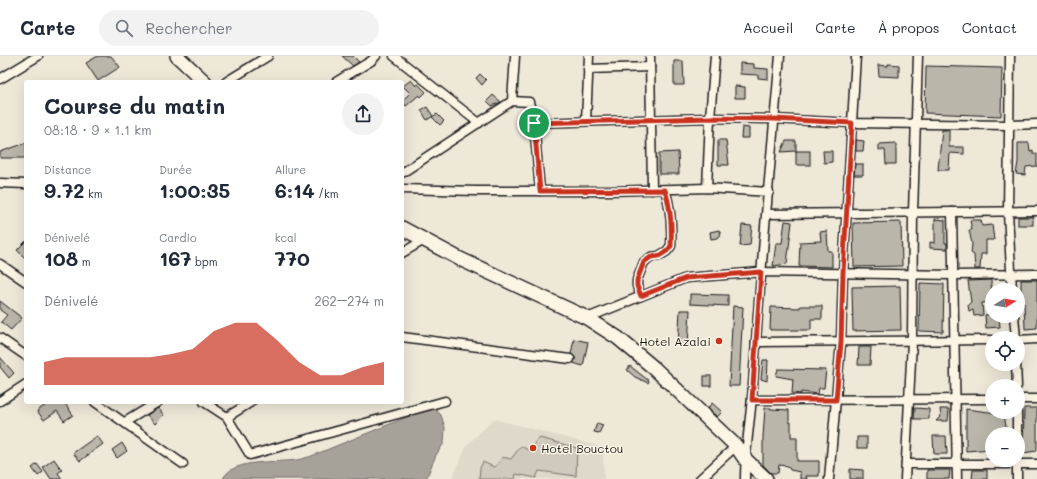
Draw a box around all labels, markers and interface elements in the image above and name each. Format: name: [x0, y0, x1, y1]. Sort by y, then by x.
search box: [99, 10, 379, 46]
text: Carte: [20, 15, 75, 40]
icon: search: [113, 17, 135, 39]
text: Rechercher: [145, 18, 233, 38]
text: Accueil: [743, 18, 793, 37]
text: Carte: [815, 18, 856, 37]
text: À propos: [878, 18, 940, 37]
text: Contact: [962, 18, 1017, 37]
text: Course du matin: [44, 91, 225, 120]
button: share: [342, 93, 384, 135]
pin: [517, 106, 551, 140]
icon: arrive: [523, 112, 545, 134]
text: 08:18 · 9 × 1.1 km: [44, 121, 152, 138]
text: Distance: [44, 162, 91, 177]
text: Durée: [159, 162, 192, 177]
text: Allure: [275, 162, 306, 177]
text: 9.72: [44, 177, 85, 203]
text: 1:00:35: [159, 177, 230, 203]
text: 6:14: [275, 177, 315, 203]
text: km: [85, 186, 103, 201]
text: /km: [315, 186, 339, 201]
text: Dénivelé: [44, 230, 90, 245]
text: Cardio: [159, 230, 196, 245]
text: kcal: [275, 230, 297, 245]
text: 108: [44, 245, 78, 271]
text: 167: [159, 245, 191, 271]
text: 770: [275, 245, 310, 271]
text: m: [78, 254, 90, 269]
text: bpm: [191, 254, 218, 269]
north arrow: [985, 283, 1025, 323]
map controls: [985, 283, 1025, 467]
text: Dénivelé: [44, 292, 98, 309]
text: 262–274 m: [314, 292, 384, 309]
button: locate: [985, 331, 1025, 371]
place label: Hotel Azalai: [639, 333, 711, 349]
marker: Hotel Azalai: [714, 336, 724, 346]
button: +: [985, 379, 1025, 419]
button: −: [985, 427, 1025, 467]
place label: Hotel Bouctou: [541, 440, 623, 456]
marker: Hotel Bouctou: [528, 443, 538, 453]

